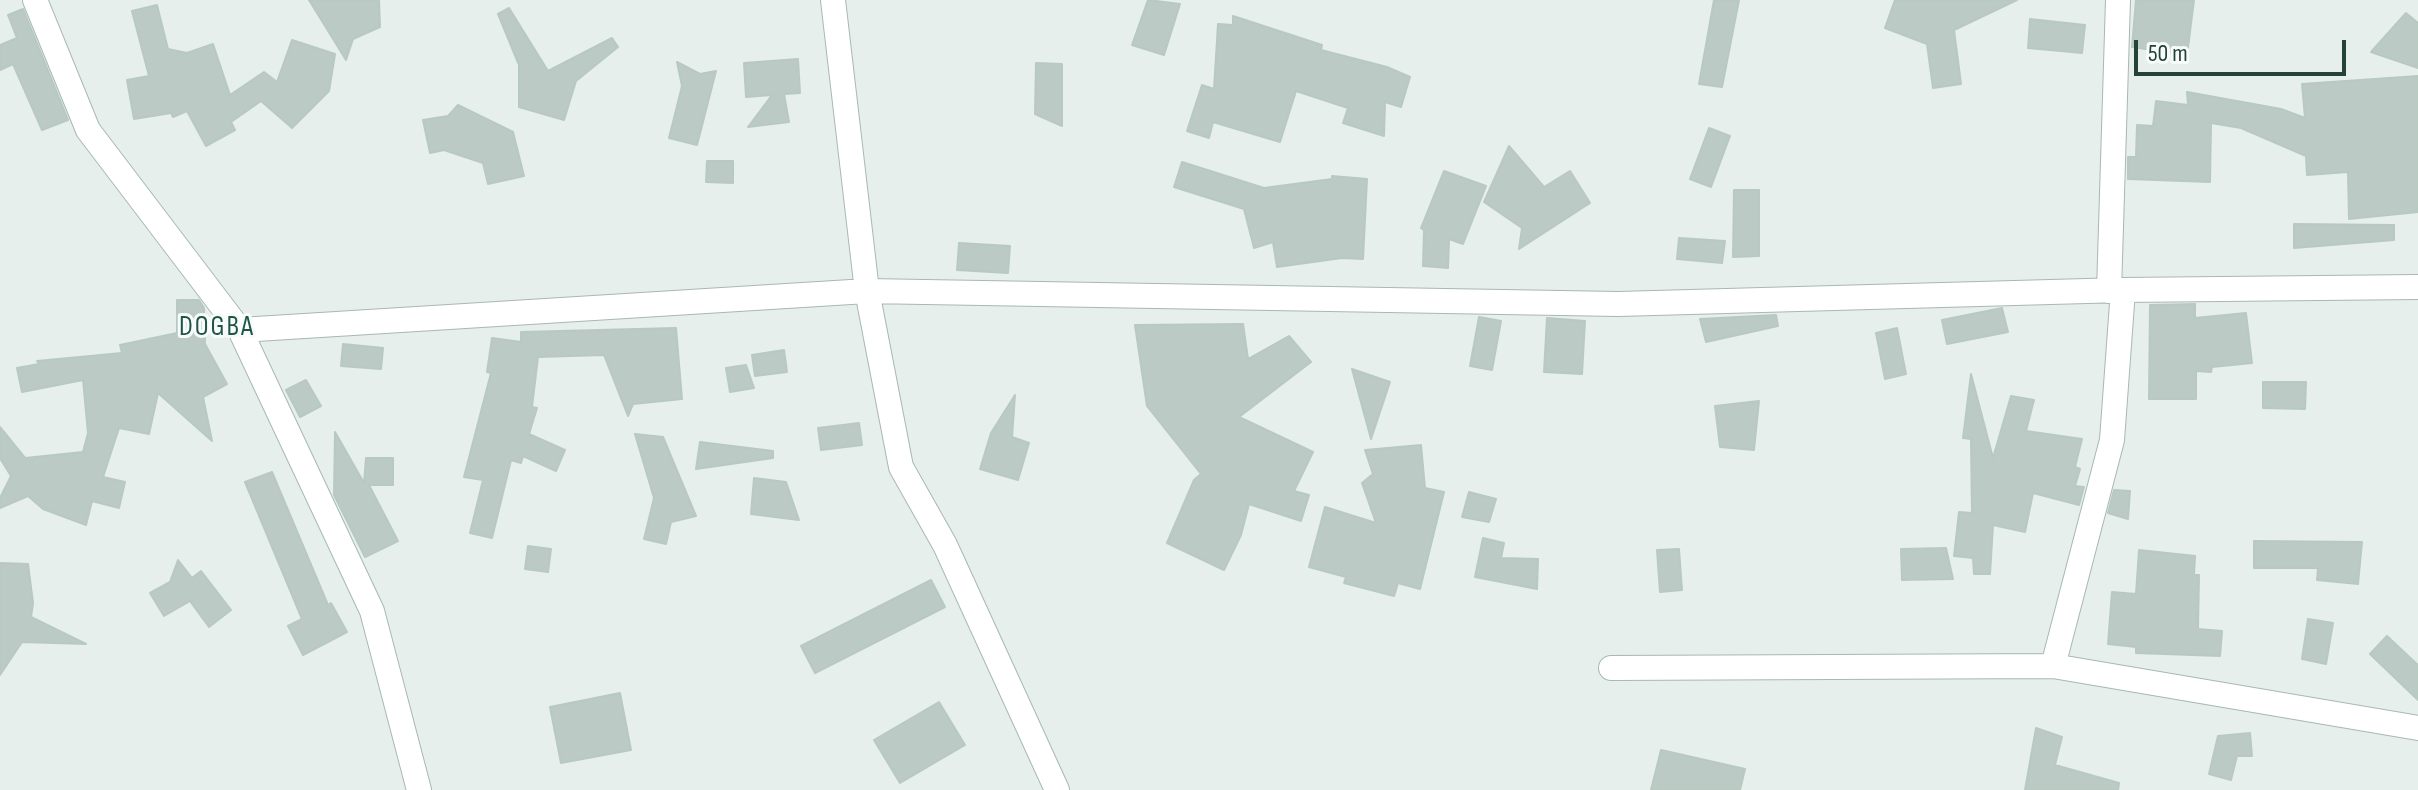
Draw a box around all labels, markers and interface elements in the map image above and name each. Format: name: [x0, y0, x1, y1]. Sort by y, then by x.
scale bar: [2138, 24, 2350, 74]
text: 50 m: [2148, 39, 2188, 68]
district label: DOGBA: [179, 311, 255, 345]

